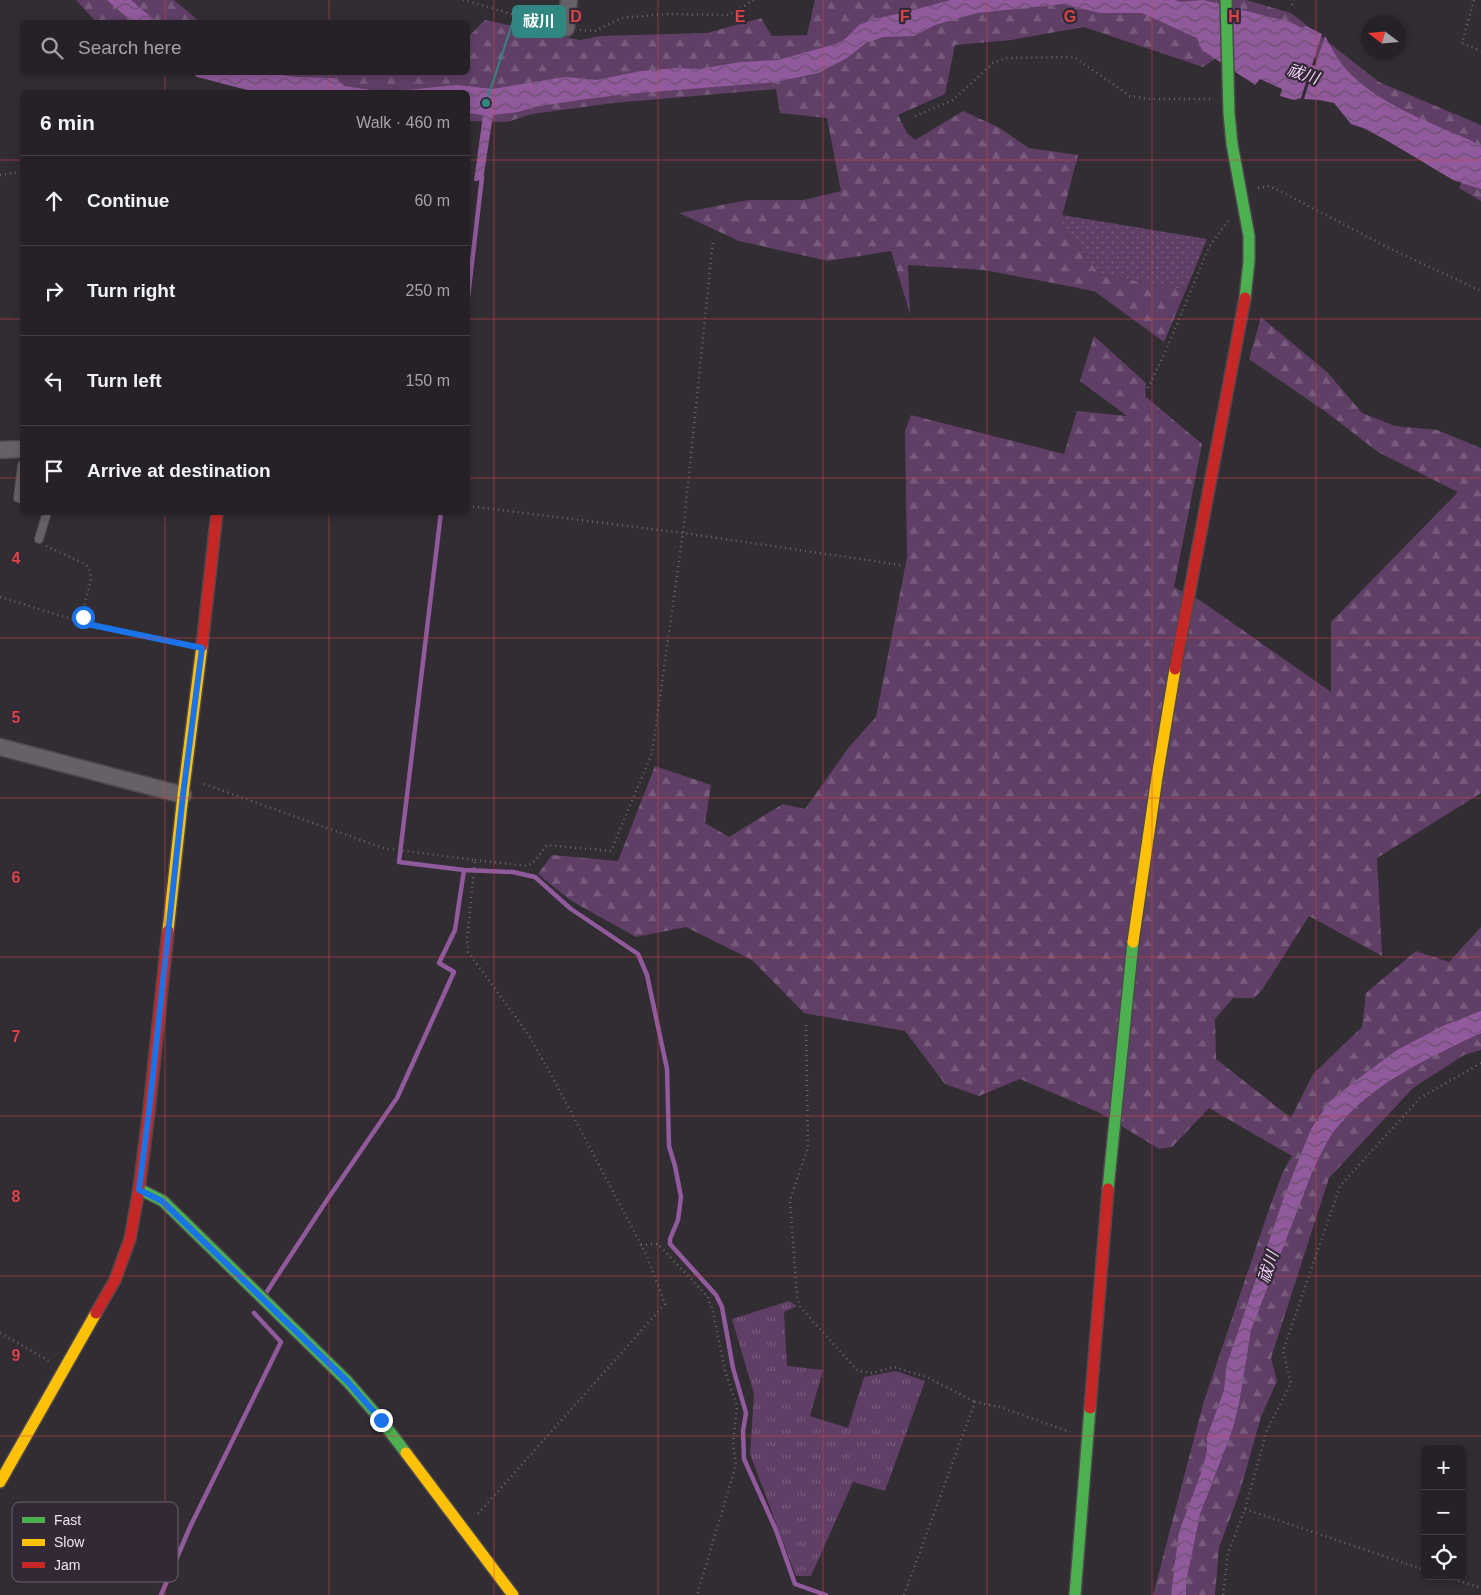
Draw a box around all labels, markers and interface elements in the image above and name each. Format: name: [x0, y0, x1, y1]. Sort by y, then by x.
callout: 祓川: [513, 6, 565, 37]
text: D: [570, 8, 582, 25]
text: E: [735, 8, 746, 25]
text: F: [900, 8, 910, 25]
text: G: [1064, 8, 1076, 25]
text: H: [1228, 8, 1240, 25]
text: 祓川: [523, 12, 555, 30]
north arrow: [1361, 15, 1406, 60]
search box: [20, 20, 470, 75]
icon: search: [38, 34, 66, 62]
text: Search here: [78, 37, 182, 58]
water label: 祓川: [1285, 61, 1323, 88]
text: 6 min: [40, 111, 95, 134]
text: Walk · 460 m: [356, 114, 450, 131]
icon: ahead: [40, 187, 68, 215]
text: Continue: [87, 190, 169, 211]
text: 60 m: [414, 192, 450, 209]
icon: right: [40, 277, 68, 305]
text: Turn right: [87, 280, 175, 301]
text: 250 m: [406, 282, 450, 299]
icon: left: [40, 367, 68, 395]
text: Turn left: [87, 370, 162, 391]
text: 150 m: [406, 372, 450, 389]
icon: arrive: [40, 457, 68, 485]
text: Arrive at destination: [87, 460, 271, 481]
text: 4: [12, 550, 21, 567]
route start: [72, 606, 95, 629]
text: 5: [12, 709, 21, 726]
text: 6: [12, 869, 21, 886]
text: 7: [12, 1028, 21, 1045]
text: 8: [12, 1188, 21, 1205]
water label: 祓川: [1255, 1247, 1282, 1285]
text: 9: [12, 1347, 21, 1364]
route end: [370, 1409, 393, 1432]
map controls: [1421, 1445, 1466, 1580]
button: +: [1421, 1445, 1466, 1490]
button: −: [1421, 1490, 1466, 1535]
legend: [12, 1502, 178, 1582]
text: Fast: [54, 1512, 81, 1528]
text: Slow: [54, 1534, 85, 1550]
button: locate: [1421, 1535, 1466, 1580]
text: Jam: [54, 1557, 80, 1573]

